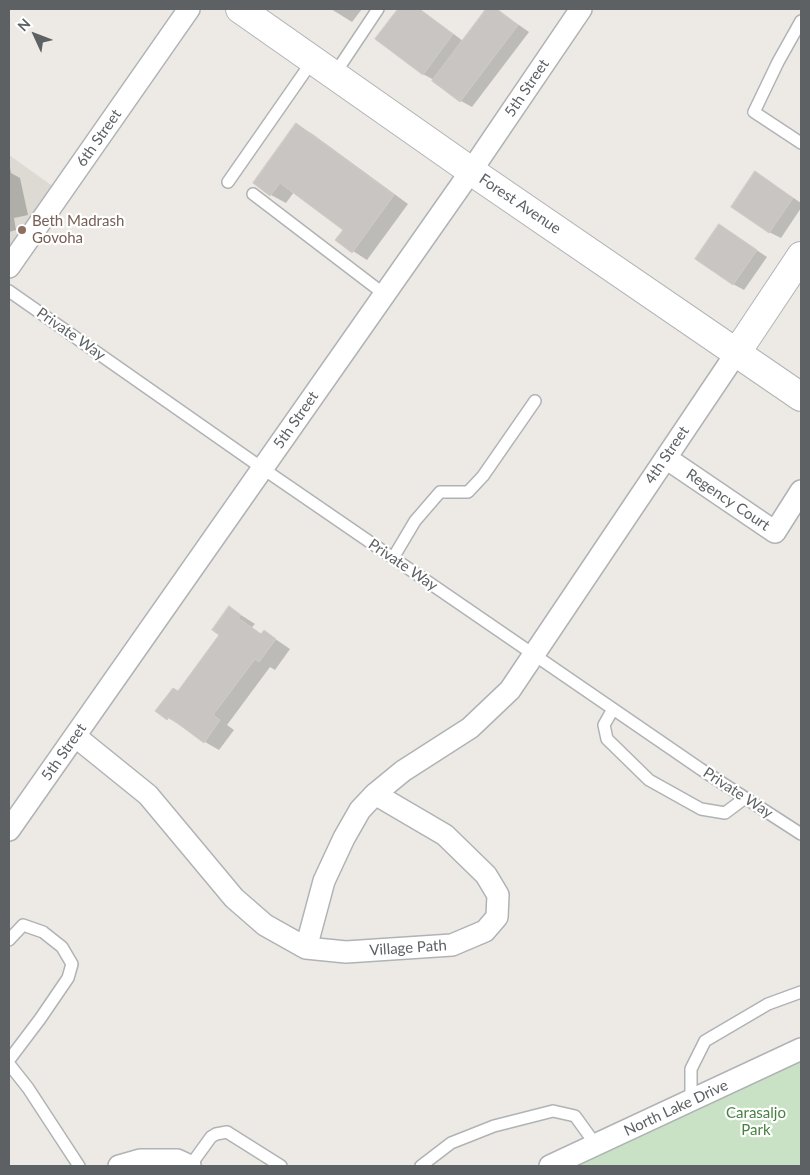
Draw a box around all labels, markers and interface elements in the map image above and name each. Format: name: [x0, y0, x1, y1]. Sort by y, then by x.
north arrow: [10, 10, 60, 60]
text: N: [14, 15, 34, 34]
street label: 5th Street: [501, 56, 553, 120]
street label: 6th Street: [73, 106, 125, 170]
street label: Forest Avenue: [476, 170, 564, 238]
place label: Beth Madrash Govoha: [32, 212, 124, 247]
marker: Beth Madrash Govoha: [16, 224, 28, 236]
street label: Private Way: [33, 304, 109, 364]
street label: 5th Street: [270, 388, 322, 452]
street label: 4th Street: [641, 423, 693, 487]
street label: Regency Court: [683, 465, 773, 535]
street label: Private Way: [365, 535, 441, 595]
street label: 5th Street: [38, 720, 90, 784]
street label: Private Way: [700, 764, 776, 822]
street label: Village Path: [369, 936, 447, 960]
street label: North Lake Drive: [621, 1076, 731, 1140]
park label: Carasaljo Park: [726, 1104, 786, 1139]

